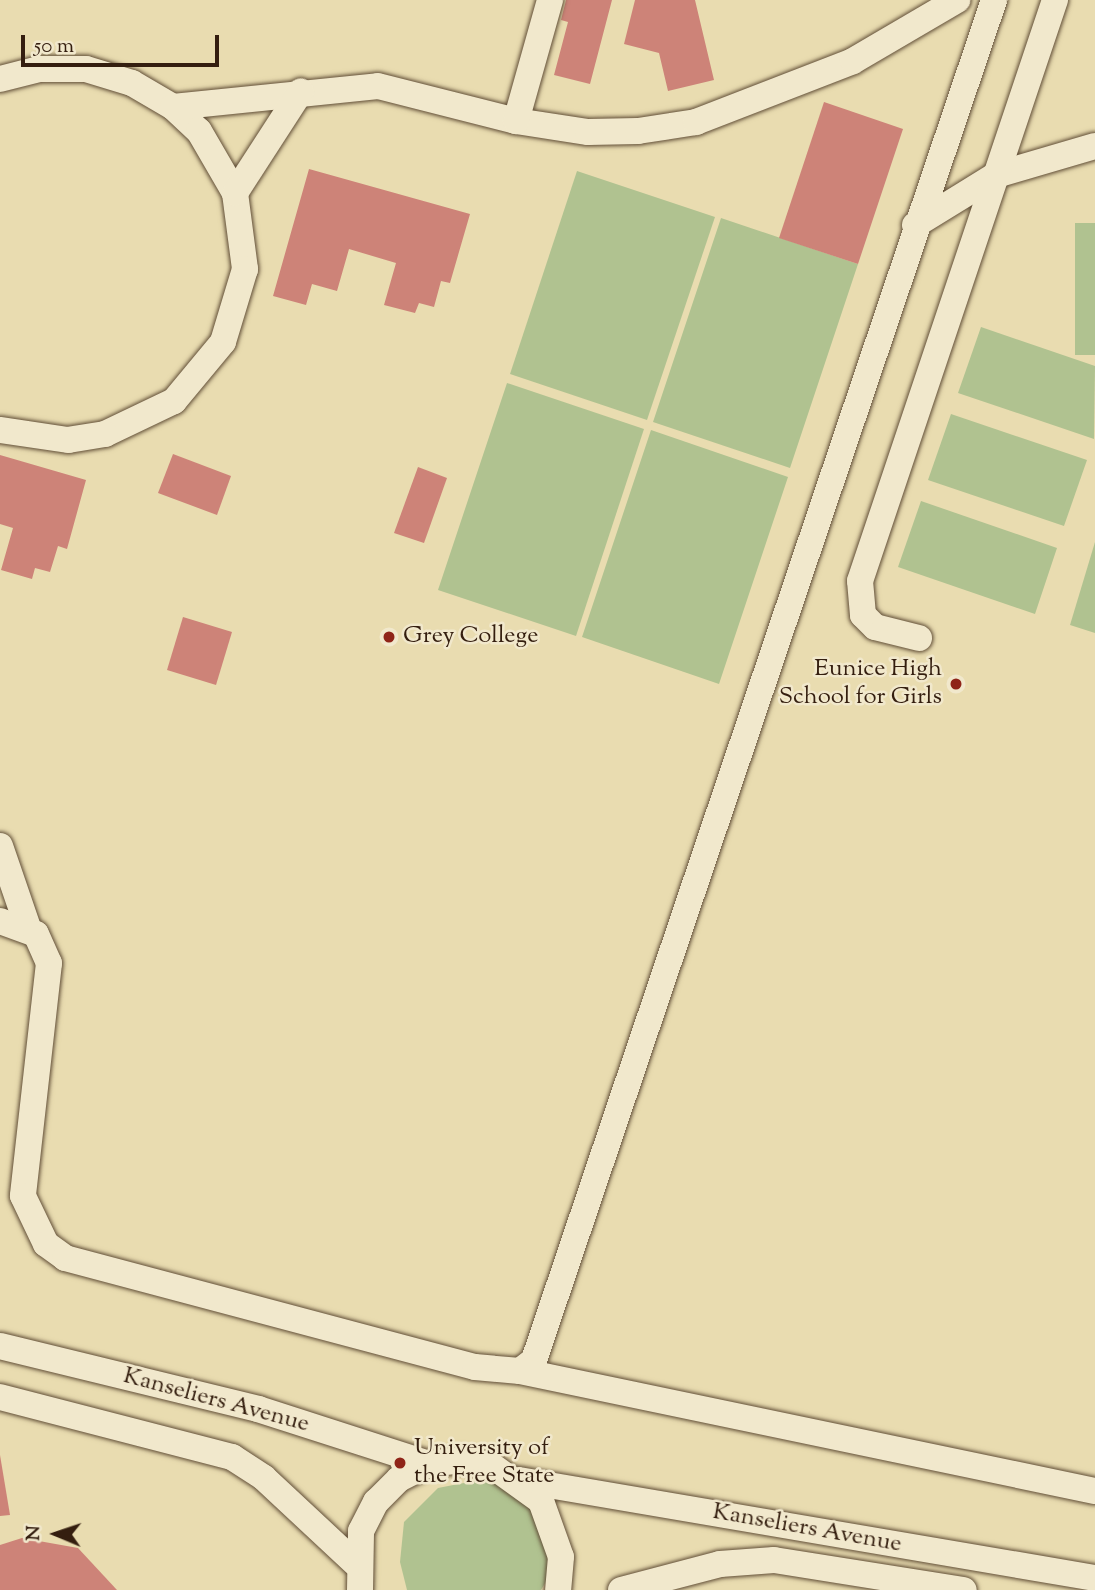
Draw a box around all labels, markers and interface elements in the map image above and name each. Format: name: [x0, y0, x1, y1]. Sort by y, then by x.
scale bar: [24, 21, 222, 65]
text: 50 m: [34, 32, 74, 62]
place label: Grey College: [403, 623, 538, 651]
marker: Grey College: [381, 629, 397, 645]
place label: Eunice High School for Girls: [779, 656, 942, 712]
marker: Eunice High School for Girls: [948, 676, 964, 692]
street label: Kanseliers Avenue: [120, 1362, 312, 1440]
place label: University of the Free State: [414, 1435, 554, 1491]
marker: University of the Free State: [392, 1455, 408, 1471]
street label: Kanseliers Avenue: [710, 1498, 904, 1560]
north arrow: [21, 1499, 91, 1569]
text: N: [21, 1525, 48, 1541]

